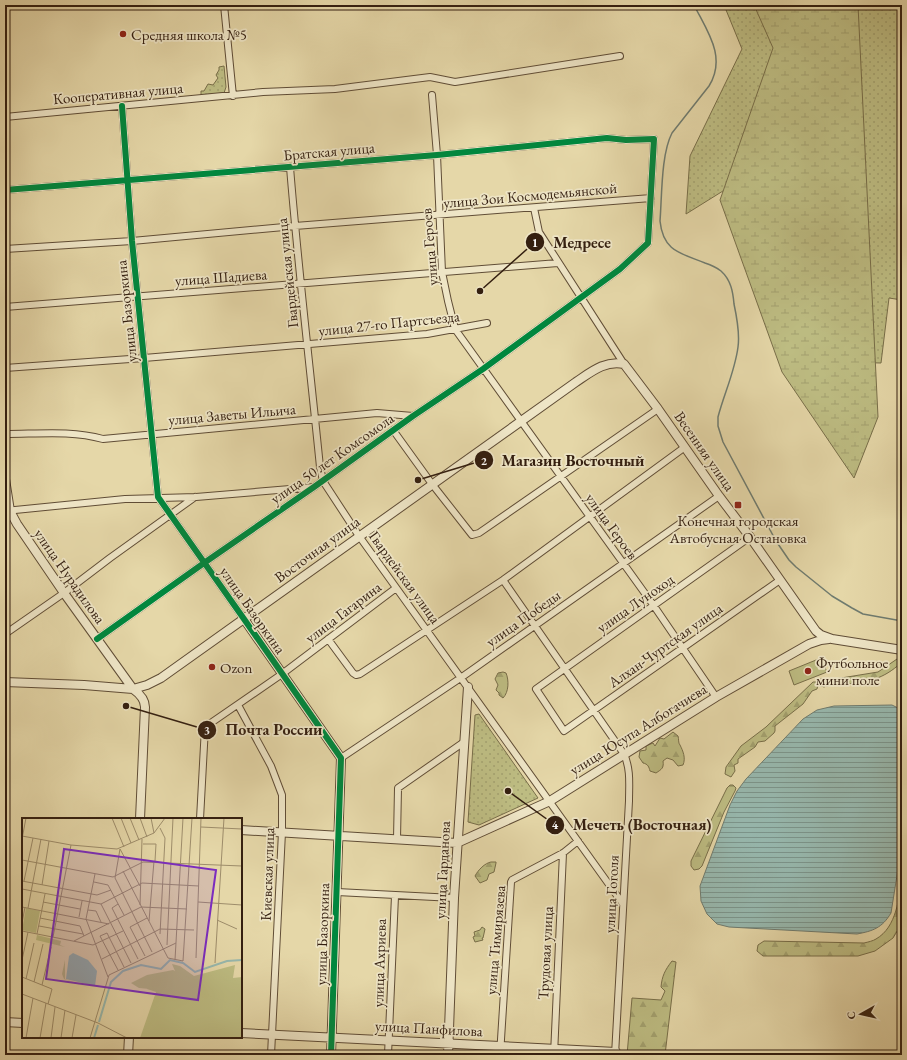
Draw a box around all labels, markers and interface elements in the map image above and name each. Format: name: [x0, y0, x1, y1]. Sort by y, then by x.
place label: Средняя школа №5: [131, 25, 247, 44]
marker: Средняя школа №5: [118, 29, 128, 39]
street label: Кооперативная улица: [52, 78, 184, 108]
street label: Братская улица: [282, 138, 376, 164]
street label: улица Зои Космодемьянской: [442, 178, 618, 212]
street label: улица Героев: [416, 207, 442, 287]
street label: Гвардейская улица: [272, 217, 302, 329]
callout: Медресе: [525, 228, 618, 256]
text: Медресе: [553, 232, 611, 253]
text: 1: [532, 235, 538, 251]
street label: улица Базоркина: [111, 259, 141, 363]
street label: улица Шадиева: [174, 264, 268, 290]
street label: улица 27-го Партсъезда: [317, 306, 461, 340]
street label: улица Заветы Ильича: [167, 399, 297, 429]
street label: Весенняя улица: [670, 407, 740, 495]
street label: улица 50 лет Комсомола: [266, 408, 398, 508]
callout: Магазин Восточный: [474, 446, 652, 474]
text: Магазин Восточный: [502, 450, 645, 471]
text: 2: [481, 453, 488, 469]
street label: улица Героев: [581, 489, 643, 563]
marker: Конечная городская Автобусная Остановка: [733, 500, 743, 510]
place label: Конечная городская Автобусная Остановка: [669, 511, 806, 547]
street label: Восточная улица: [270, 512, 364, 586]
street label: улица Нурадилова: [30, 525, 110, 627]
street label: Гвардейская улица: [365, 527, 445, 627]
street label: улица Базоркина: [216, 563, 290, 657]
street label: улица Луноход: [593, 569, 677, 637]
street label: улица Гагарина: [301, 577, 385, 647]
street label: улица Победы: [482, 585, 564, 651]
street label: Алхан-Чуртская улица: [603, 598, 726, 692]
place label: Футбольное мини поле: [816, 653, 889, 689]
place label: Ozon: [220, 658, 253, 677]
marker: Ozon: [207, 662, 217, 672]
marker: Футбольное мини поле: [803, 666, 813, 676]
street label: улица Юсупа Албогачиева: [566, 679, 710, 779]
callout: Почта России: [197, 716, 330, 744]
text: Почта России: [226, 719, 323, 740]
text: 3: [204, 722, 210, 738]
callout: Мечеть (Восточная): [545, 811, 720, 839]
text: Мечеть (Восточная): [573, 814, 711, 835]
text: 4: [552, 817, 559, 833]
inset map: [22, 818, 242, 1038]
street label: улица Гарданова: [430, 821, 454, 919]
street label: Киевская улица: [256, 827, 278, 921]
street label: улица Гоголя: [599, 854, 623, 934]
street label: улица Базоркина: [311, 882, 333, 986]
street label: улица Тимирязева: [481, 884, 509, 996]
street label: Трудовая улица: [533, 906, 557, 1000]
street label: улица Ахриева: [368, 918, 390, 1008]
north arrow: [841, 994, 881, 1034]
text: С: [844, 1010, 859, 1020]
street label: улица Панфилова: [375, 1016, 483, 1040]

